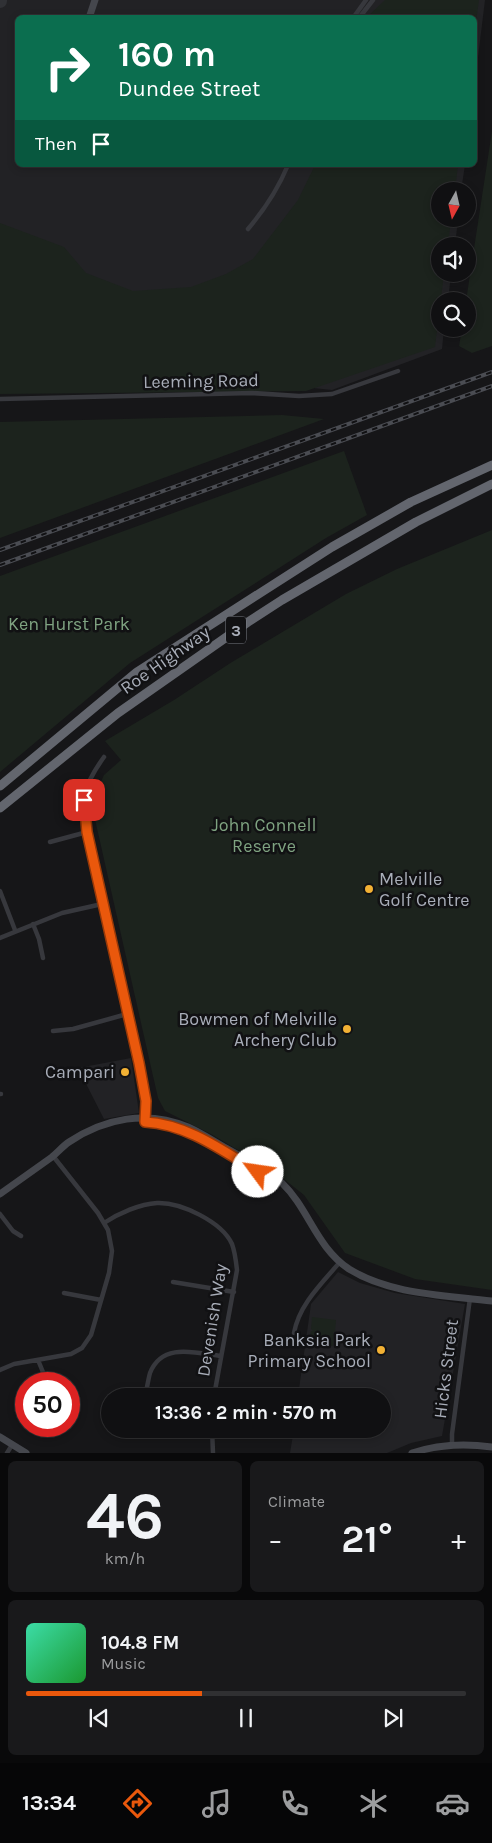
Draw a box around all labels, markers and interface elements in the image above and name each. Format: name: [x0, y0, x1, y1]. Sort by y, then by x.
text: 160 m: [118, 34, 216, 75]
icon: right: [35, 35, 100, 100]
text: Dundee Street: [118, 76, 260, 102]
icon: arrive: [87, 130, 115, 158]
text: Then: [35, 133, 77, 155]
north arrow: [431, 182, 476, 228]
map controls: [431, 182, 476, 337]
button: sound: [431, 237, 476, 282]
button: search: [431, 292, 476, 337]
street label: Leeming Road: [143, 369, 259, 393]
park label: Ken Hurst Park: [8, 613, 130, 635]
road number: 3: [226, 616, 246, 644]
street label: Roe Highway: [116, 621, 214, 699]
pin: [63, 779, 105, 821]
icon: arrive: [70, 786, 98, 814]
park label: John Connell Reserve: [211, 814, 317, 857]
place label: Melville Golf Centre: [379, 868, 470, 911]
marker: Melville Golf Centre: [363, 883, 375, 895]
place label: Bowmen of Melville Archery Club: [178, 1008, 337, 1051]
marker: Bowmen of Melville Archery Club: [341, 1023, 353, 1035]
place label: Campari: [45, 1061, 115, 1083]
marker: Campari: [119, 1066, 131, 1078]
position arrow: [231, 1145, 283, 1197]
street label: Devenish Way: [192, 1261, 232, 1378]
street label: Hicks Street: [429, 1318, 463, 1420]
place label: Banksia Park Primary School: [248, 1329, 371, 1372]
marker: Banksia Park Primary School: [375, 1344, 387, 1356]
speed limit sign: 50: [15, 1372, 80, 1437]
text: 13:36 · 2 min · 570 m: [155, 1402, 337, 1424]
text: 46: [86, 1478, 164, 1554]
text: Climate: [268, 1492, 325, 1511]
text: 21°: [341, 1517, 393, 1562]
text: −: [268, 1523, 283, 1556]
text: +: [451, 1523, 466, 1556]
text: km/h: [105, 1549, 145, 1568]
text: 104.8 FM: [101, 1632, 179, 1654]
text: Music: [101, 1654, 146, 1673]
icon: previous: [85, 1704, 113, 1732]
icon: pause: [232, 1704, 260, 1732]
icon: next: [379, 1704, 407, 1732]
icon: directions: [120, 1786, 155, 1821]
icon: music: [199, 1786, 234, 1821]
icon: phone: [277, 1786, 312, 1821]
icon: climate: [356, 1786, 391, 1821]
icon: car: [435, 1786, 470, 1821]
text: 13:34: [22, 1790, 76, 1816]

